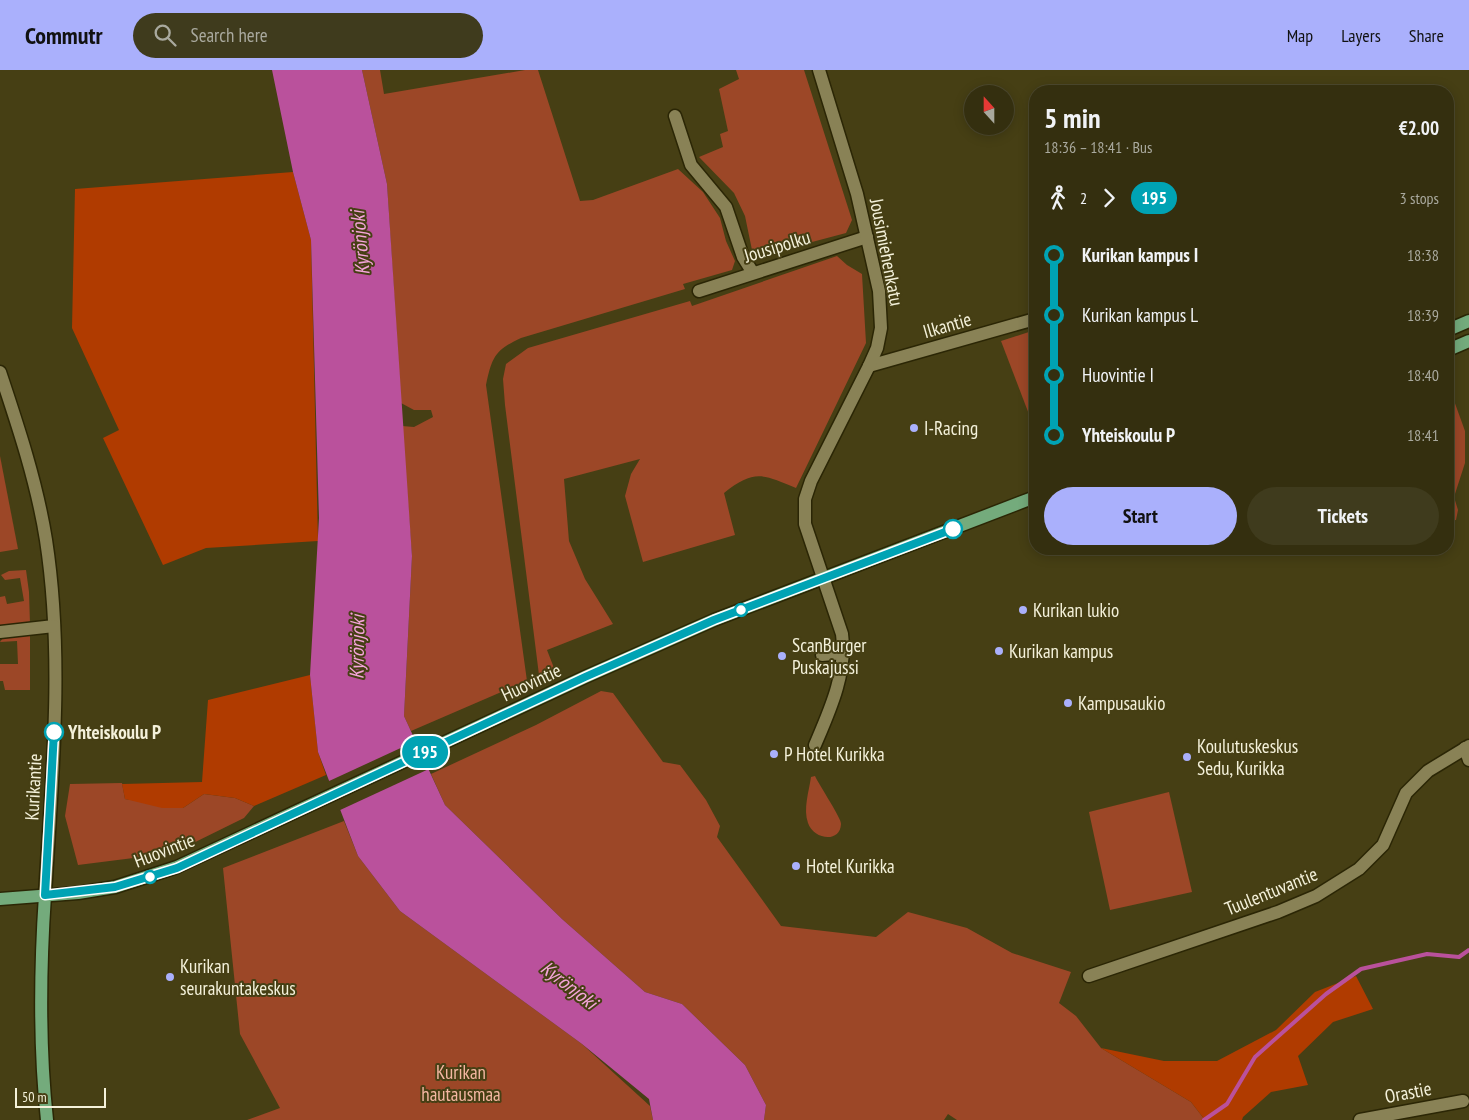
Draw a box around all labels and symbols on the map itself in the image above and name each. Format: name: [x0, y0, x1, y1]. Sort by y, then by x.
north arrow: [964, 85, 1014, 135]
street label: Jousimiehenkatu: [865, 195, 909, 308]
water label: Kyrönjoki: [344, 207, 376, 276]
street label: Jousipolku: [740, 225, 813, 268]
street label: Ilkantie: [920, 307, 974, 343]
place label: I-Racing: [924, 416, 978, 440]
marker: I-Racing: [908, 422, 920, 434]
unlabelled marker: [943, 519, 963, 539]
place label: Kurikan lukio: [1033, 598, 1119, 622]
unlabelled marker: [734, 603, 748, 617]
marker: Kurikan lukio: [1017, 604, 1029, 616]
water label: Kyrönjoki: [343, 612, 371, 679]
place label: ScanBurger Puskajussi: [792, 633, 867, 679]
place label: Kurikan kampus: [1009, 639, 1113, 663]
marker: Kurikan kampus: [993, 645, 1005, 657]
marker: ScanBurger Puskajussi: [776, 650, 788, 662]
street label: Huovintie: [497, 658, 565, 706]
place label: Kampusaukio: [1078, 691, 1165, 715]
marker: Kampusaukio: [1062, 697, 1074, 709]
place label: Yhteiskoulu P: [67, 720, 161, 744]
marker: Yhteiskoulu P: [44, 722, 64, 742]
place label: Koulutuskeskus Sedu, Kurikka: [1197, 734, 1298, 780]
line badge: 195: [396, 736, 454, 768]
place label: P Hotel Kurikka: [784, 742, 885, 766]
marker: P Hotel Kurikka: [768, 748, 780, 760]
marker: Koulutuskeskus Sedu, Kurikka: [1181, 751, 1193, 763]
street label: Kurikantie: [19, 753, 47, 821]
street label: Huovintie: [130, 827, 198, 873]
place label: Hotel Kurikka: [806, 854, 895, 878]
marker: Hotel Kurikka: [790, 860, 802, 872]
street label: Tuulentuvantie: [1221, 861, 1321, 920]
unlabelled marker: [143, 870, 157, 884]
place label: Kurikan seurakuntakeskus: [180, 954, 296, 1000]
water label: Kyrönjoki: [536, 955, 604, 1017]
marker: Kurikan seurakuntakeskus: [164, 971, 176, 983]
park label: Kurikan hautausmaa: [421, 1060, 501, 1106]
street label: Orastie: [1383, 1076, 1433, 1108]
scale bar: [15, 1085, 106, 1108]

